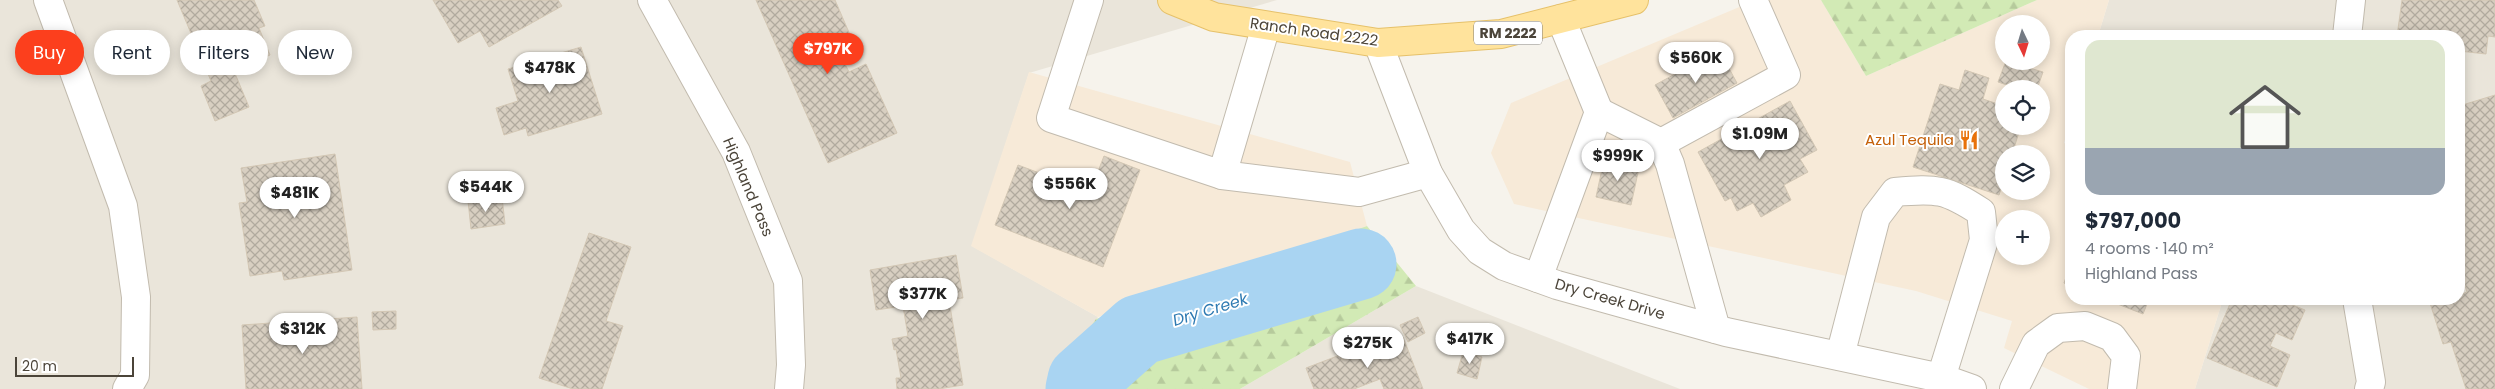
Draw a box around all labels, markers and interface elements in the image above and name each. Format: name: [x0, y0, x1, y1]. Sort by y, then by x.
street label: Ranch Road 2222: [1249, 12, 1379, 51]
north arrow: [1995, 15, 2050, 70]
map controls: [1995, 15, 2050, 265]
road number: RM 2222: [1474, 22, 1542, 44]
chip: Buy: [15, 30, 84, 75]
chip: Rent: [94, 30, 170, 75]
chip: Filters: [180, 30, 268, 75]
chip: New: [278, 30, 352, 75]
pin: $797K: [793, 32, 863, 75]
text: $797K: [804, 37, 852, 60]
pin: $560K: [1661, 42, 1731, 84]
text: $560K: [1670, 46, 1722, 69]
pin: $478K: [515, 52, 585, 94]
text: $478K: [524, 56, 576, 79]
icon: home: [2220, 72, 2310, 162]
button: locate: [1995, 80, 2050, 135]
pin: $1.09M: [1719, 118, 1801, 160]
text: $1.09M: [1732, 122, 1788, 145]
place label: Azul Tequila: [1865, 129, 1954, 150]
restaurant icon: Azul Tequila: [1958, 129, 1980, 151]
street label: Highland Pass: [718, 134, 779, 240]
pin: $999K: [1583, 140, 1653, 182]
text: $999K: [1592, 144, 1644, 167]
button: layers: [1995, 145, 2050, 200]
pin: $556K: [1035, 168, 1105, 210]
pin: $544K: [451, 170, 521, 213]
text: $556K: [1044, 172, 1096, 195]
text: $544K: [459, 175, 513, 198]
pin: $481K: [260, 176, 330, 219]
text: $481K: [271, 181, 319, 204]
text: $797,000: [2085, 206, 2181, 235]
button: +: [1995, 210, 2050, 265]
text: 4 rooms · 140 m²: [2085, 237, 2214, 260]
text: Highland Pass: [2085, 262, 2198, 285]
street label: Dry Creek Drive: [1553, 273, 1668, 324]
pin: $377K: [888, 278, 958, 320]
text: $377K: [899, 282, 947, 305]
water label: Dry Creek: [1170, 287, 1251, 332]
pin: $312K: [268, 312, 338, 355]
text: $312K: [280, 317, 326, 340]
pin: $417K: [1435, 322, 1505, 365]
pin: $275K: [1333, 326, 1403, 369]
text: $417K: [1446, 327, 1494, 350]
text: $275K: [1343, 331, 1393, 354]
scale bar: [15, 354, 134, 377]
text: 20 m: [22, 356, 57, 376]

